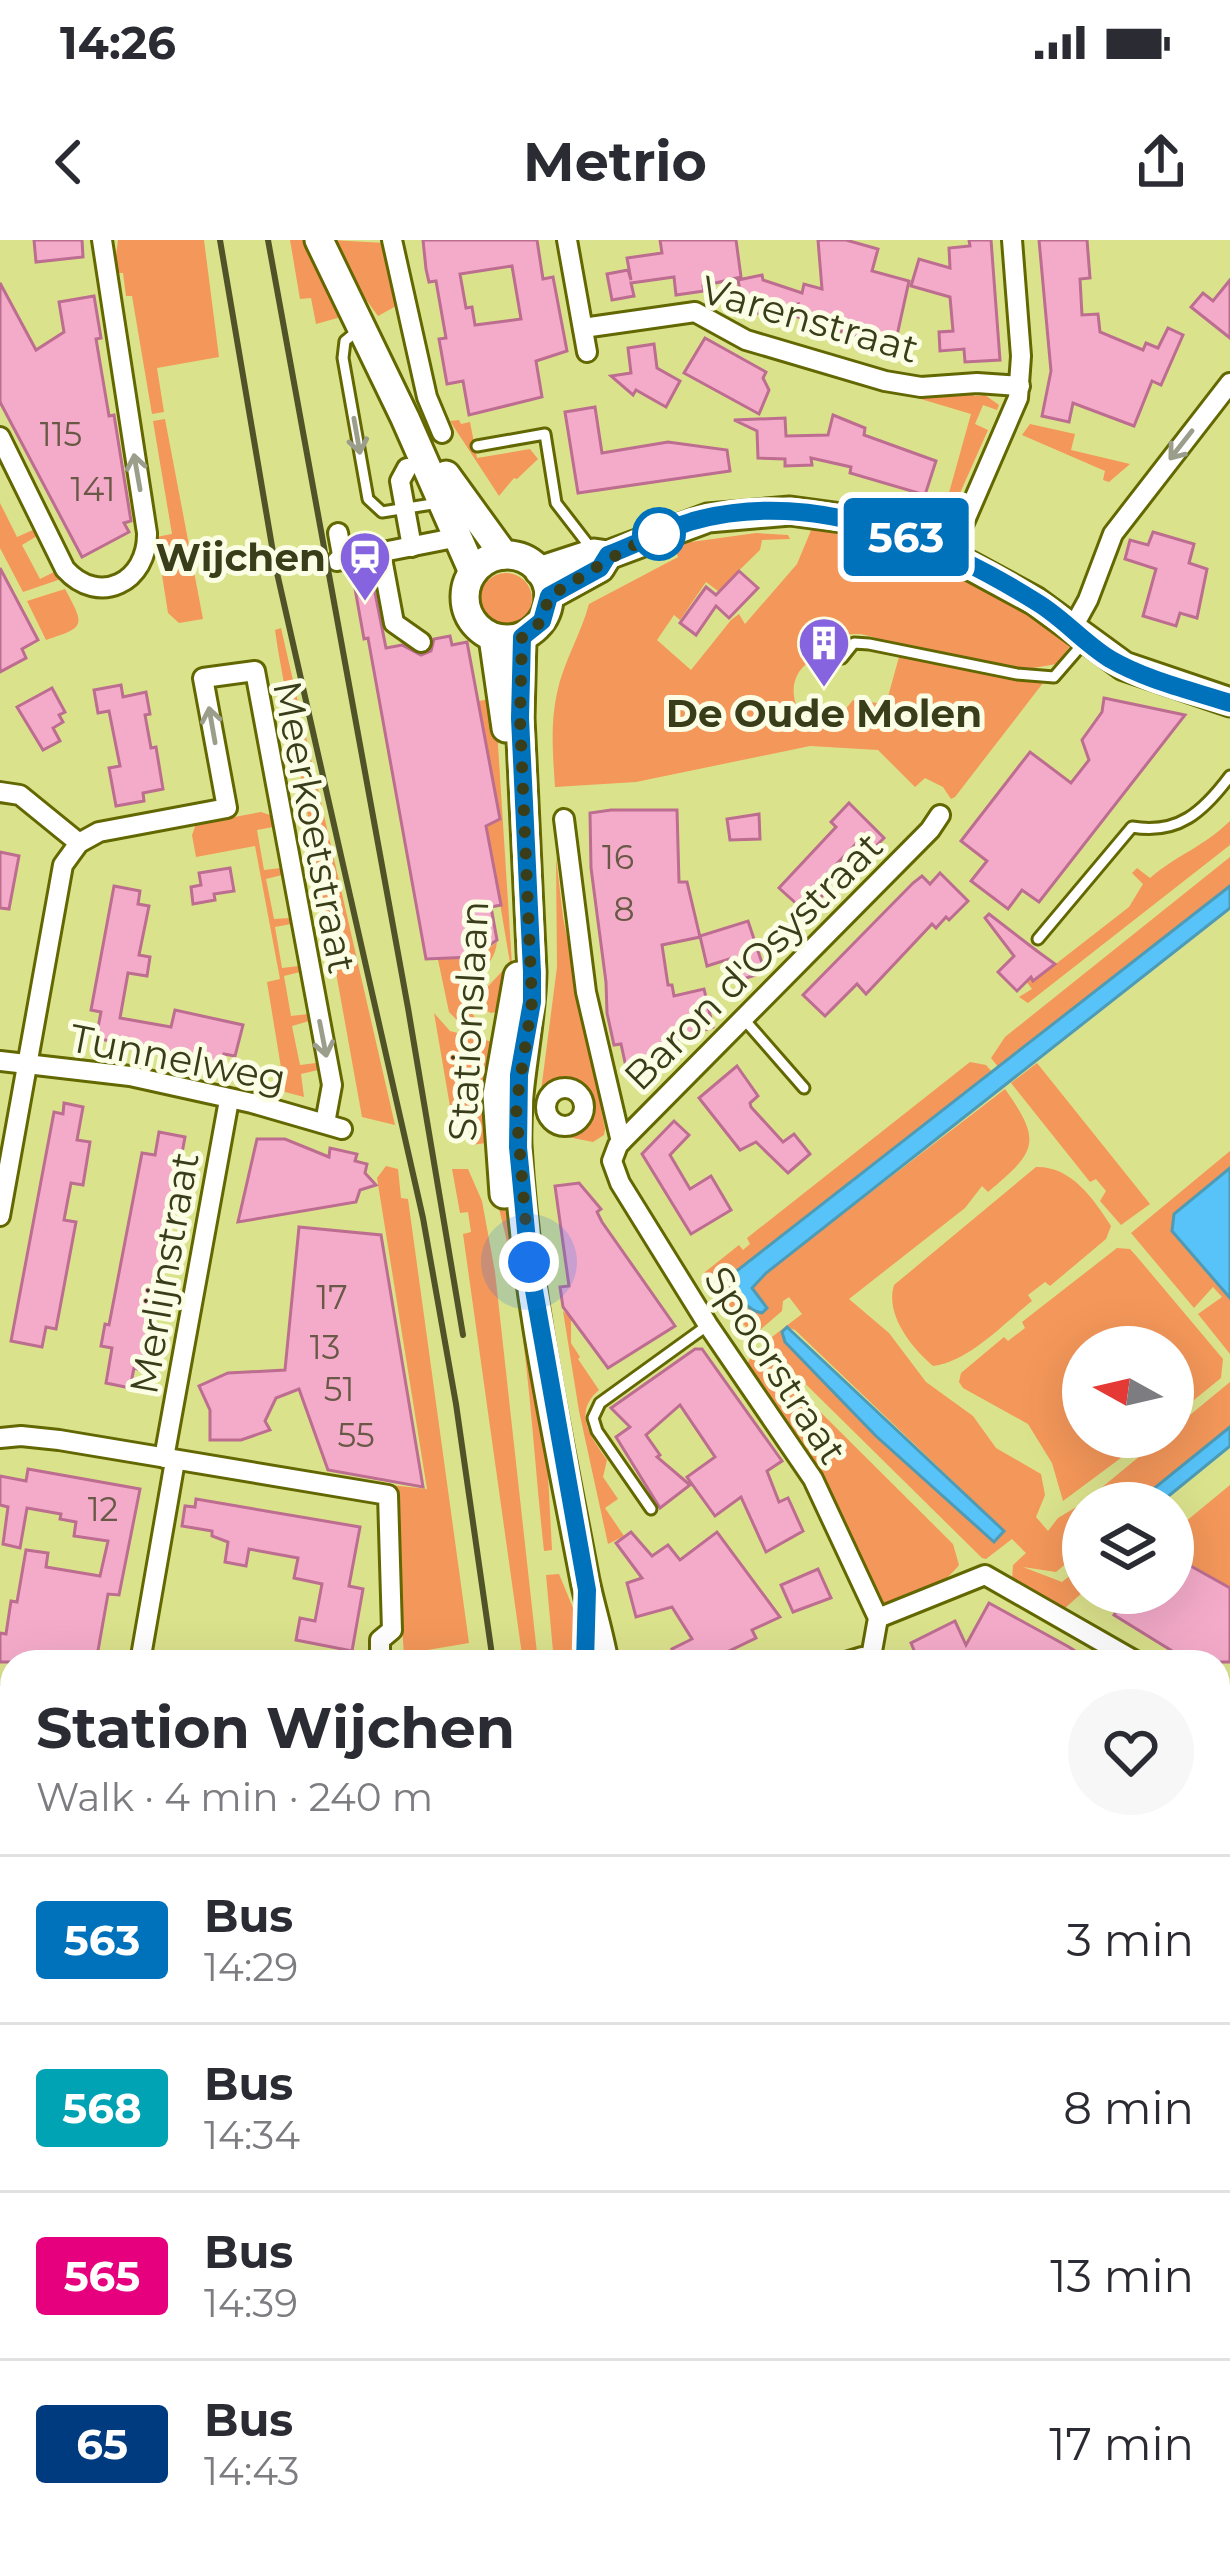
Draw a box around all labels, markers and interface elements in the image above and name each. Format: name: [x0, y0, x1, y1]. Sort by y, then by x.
text: 14:26: [60, 15, 176, 70]
icon: back: [36, 129, 102, 195]
text: Metrio: [523, 129, 707, 195]
icon: share: [1128, 129, 1194, 195]
street label: Varenstraat: [696, 265, 924, 373]
house number: 115: [40, 414, 82, 454]
one-way arrow: [346, 416, 369, 455]
one-way arrow: [1168, 429, 1195, 461]
one-way arrow: [125, 453, 148, 492]
house number: 141: [71, 469, 115, 509]
line badge: 563: [837, 498, 975, 576]
unlabelled marker: [634, 509, 684, 559]
text: 563: [868, 511, 944, 563]
station icon: Wijchen: [337, 529, 393, 603]
place label: Wijchen: [156, 533, 326, 581]
building icon: De Oude Molen: [796, 615, 852, 689]
street label: Meerkoetstraat: [263, 677, 367, 977]
place label: De Oude Molen: [666, 689, 982, 737]
one-way arrow: [199, 706, 222, 745]
street label: Baron d'Osystraat: [614, 822, 892, 1100]
house number: 16: [602, 837, 634, 877]
house number: 8: [613, 889, 635, 929]
street label: Stationslaan: [438, 899, 498, 1143]
street label: Tunnelweg: [66, 1014, 290, 1102]
one-way arrow: [313, 1018, 335, 1057]
street label: Merlijnstraat: [119, 1148, 209, 1398]
your location: [499, 1232, 559, 1292]
street label: Spoorstraat: [694, 1257, 858, 1473]
house number: 17: [316, 1277, 348, 1317]
north arrow: [1062, 1326, 1194, 1458]
map controls: [1062, 1326, 1194, 1614]
house number: 13: [310, 1327, 340, 1367]
house number: 51: [324, 1369, 354, 1409]
house number: 55: [337, 1415, 375, 1455]
button: layers: [1062, 1482, 1194, 1614]
house number: 12: [88, 1489, 118, 1529]
button: heart: [1068, 1689, 1194, 1815]
text: Station Wijchen: [36, 1693, 515, 1762]
text: Walk · 4 min · 240 m: [36, 1773, 433, 1821]
text: Bus: [204, 1888, 293, 1943]
text: 3 min: [1067, 1912, 1194, 1967]
text: 563: [64, 1914, 140, 1966]
text: 14:29: [204, 1943, 298, 1991]
text: Bus: [204, 2056, 293, 2111]
text: 8 min: [1063, 2080, 1194, 2135]
text: 568: [62, 2082, 142, 2134]
text: 14:34: [204, 2111, 300, 2159]
text: Bus: [204, 2224, 293, 2279]
text: 13 min: [1050, 2248, 1194, 2303]
text: 565: [64, 2250, 140, 2302]
text: 14:39: [204, 2279, 298, 2327]
text: Bus: [204, 2392, 293, 2447]
text: 17 min: [1049, 2416, 1194, 2471]
text: 65: [76, 2418, 128, 2470]
text: 14:43: [204, 2447, 300, 2495]

